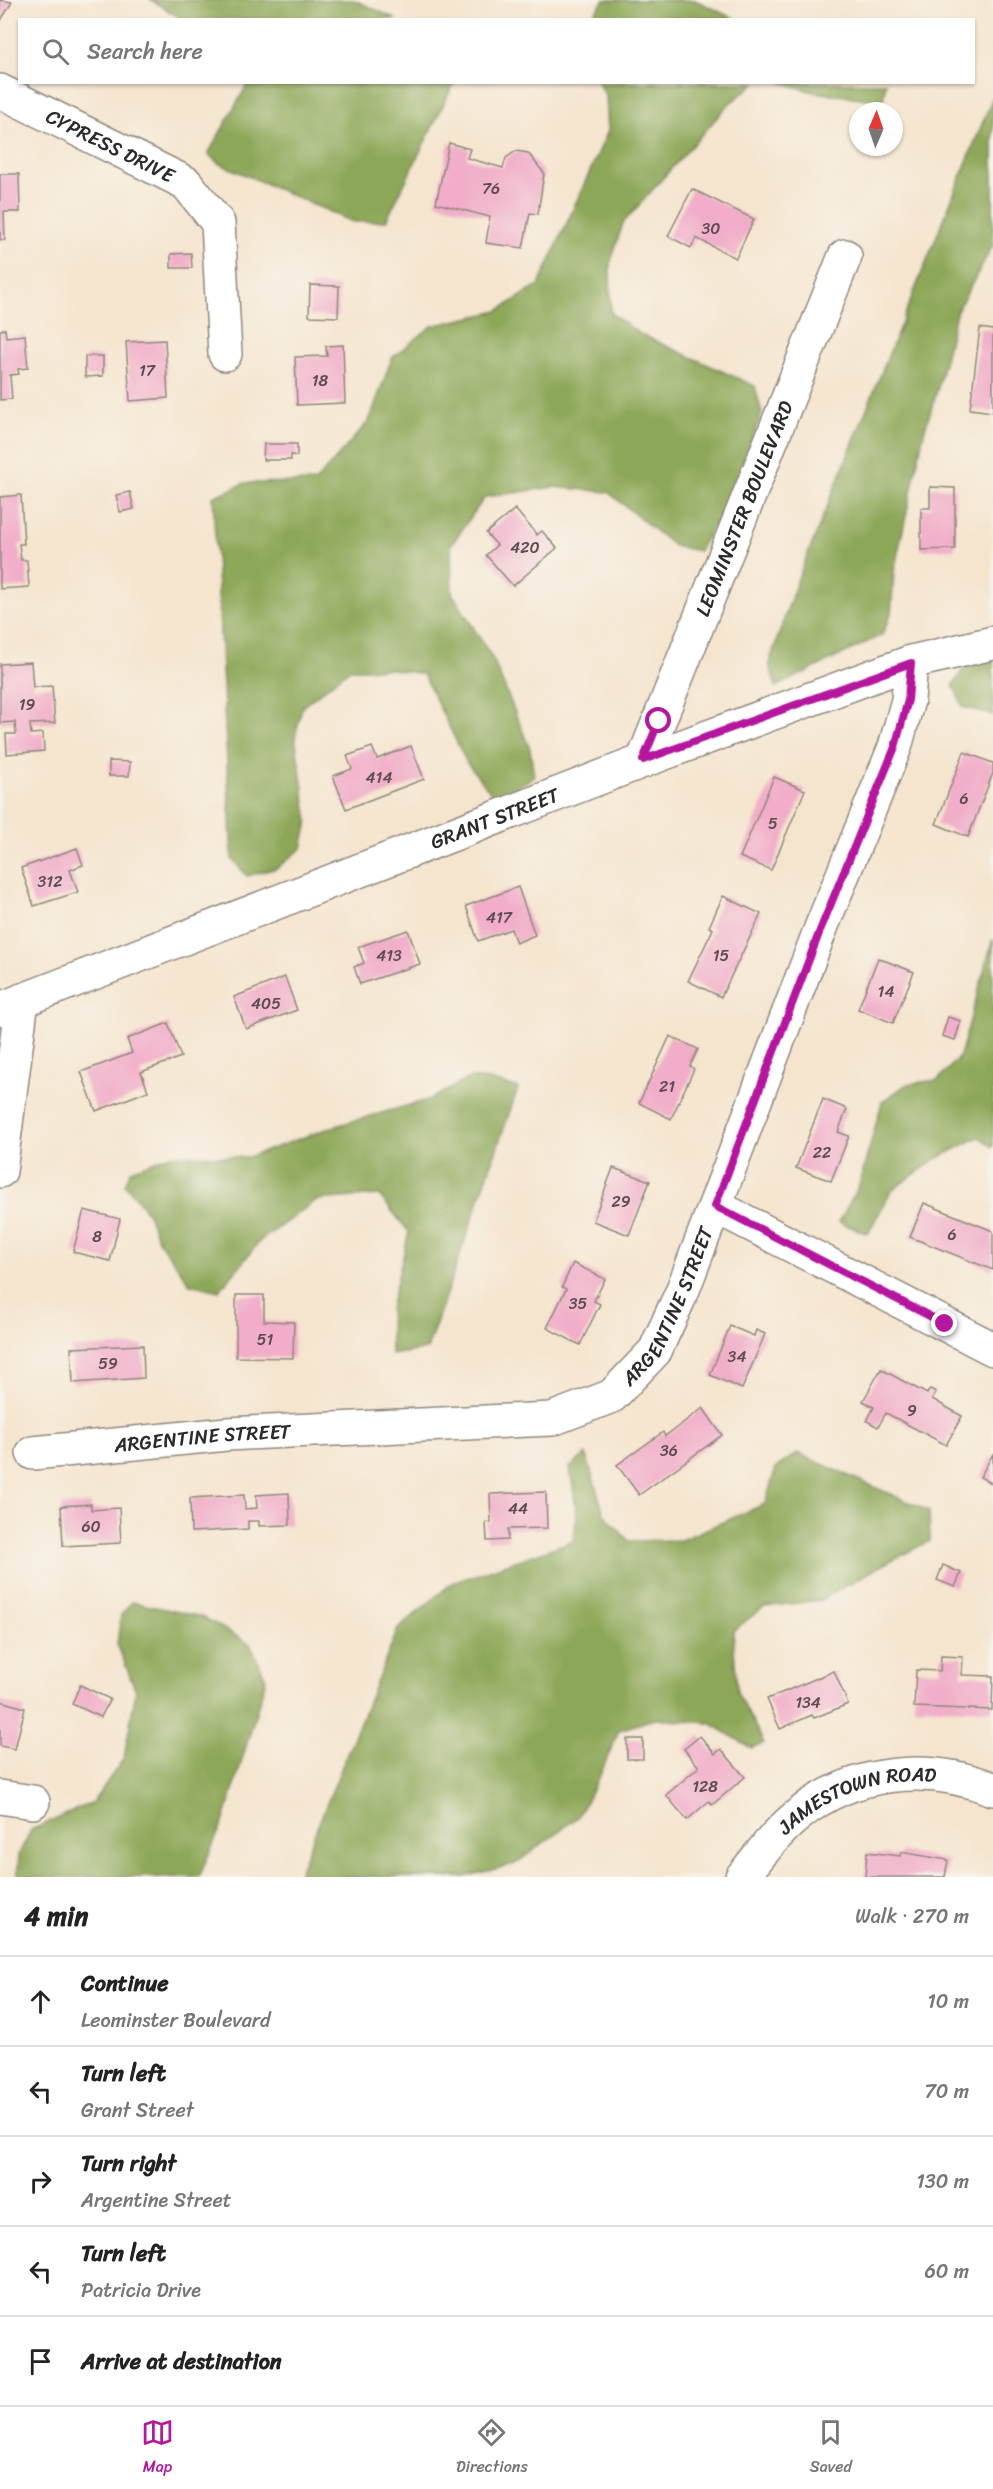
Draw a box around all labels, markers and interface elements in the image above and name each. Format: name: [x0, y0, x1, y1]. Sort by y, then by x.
search box: [18, 18, 975, 84]
text: Search here: [87, 32, 203, 71]
icon: search: [39, 35, 72, 68]
street label: CYPRESS DRIVE: [40, 99, 182, 193]
north arrow: [849, 102, 903, 156]
house number: 76: [482, 174, 500, 203]
house number: 30: [702, 214, 720, 243]
house number: 17: [139, 356, 156, 385]
house number: 18: [312, 366, 329, 395]
street label: LEOMINSTER BOULEVARD: [685, 395, 803, 622]
house number: 420: [510, 533, 540, 562]
house number: 19: [19, 690, 36, 719]
route start: [645, 707, 671, 733]
house number: 414: [366, 763, 392, 792]
street label: GRANT STREET: [425, 777, 565, 859]
house number: 6: [959, 784, 969, 813]
house number: 5: [768, 809, 778, 838]
house number: 312: [38, 867, 62, 896]
house number: 417: [486, 903, 513, 932]
house number: 413: [376, 941, 402, 970]
house number: 15: [713, 941, 730, 970]
house number: 14: [878, 977, 894, 1006]
house number: 405: [251, 989, 281, 1018]
house number: 21: [659, 1072, 675, 1101]
house number: 22: [813, 1138, 831, 1167]
house number: 29: [611, 1187, 631, 1216]
house number: 6: [947, 1220, 957, 1249]
street label: ARGENTINE STREET: [612, 1221, 723, 1395]
house number: 8: [92, 1222, 102, 1251]
house number: 35: [569, 1289, 588, 1318]
route end: [931, 1310, 957, 1336]
house number: 51: [257, 1325, 273, 1354]
house number: 34: [728, 1342, 746, 1371]
house number: 59: [98, 1349, 118, 1378]
house number: 9: [907, 1396, 917, 1425]
street label: ARGENTINE STREET: [112, 1414, 292, 1463]
house number: 36: [660, 1436, 678, 1465]
house number: 44: [508, 1494, 528, 1523]
house number: 60: [81, 1512, 101, 1541]
house number: 134: [795, 1688, 821, 1717]
street label: JAMESTOWN ROAD: [768, 1756, 937, 1844]
house number: 128: [692, 1772, 718, 1801]
text: 4 min: [24, 1893, 88, 1939]
text: Walk · 270 m: [855, 1899, 969, 1934]
text: Continue: [81, 1964, 169, 2003]
text: 10 m: [927, 1984, 969, 2019]
icon: ahead: [24, 1985, 57, 2018]
text: Leominster Boulevard: [81, 2003, 271, 2038]
text: Turn left: [81, 2054, 166, 2093]
text: 70 m: [924, 2074, 969, 2109]
icon: left: [24, 2075, 57, 2108]
text: Grant Street: [81, 2093, 194, 2128]
text: Turn right: [81, 2144, 176, 2183]
text: 130 m: [916, 2164, 969, 2199]
icon: right: [24, 2165, 57, 2198]
text: Argentine Street: [81, 2183, 232, 2218]
text: Turn left: [81, 2234, 166, 2273]
text: 60 m: [924, 2254, 969, 2289]
icon: left: [24, 2255, 57, 2288]
text: Patricia Drive: [81, 2273, 201, 2308]
text: Arrive at destination: [81, 2342, 282, 2381]
icon: arrive: [24, 2345, 57, 2378]
tab: Map: [141, 2416, 174, 2481]
tab: Directions: [456, 2416, 528, 2481]
tab: Saved: [810, 2416, 852, 2481]

